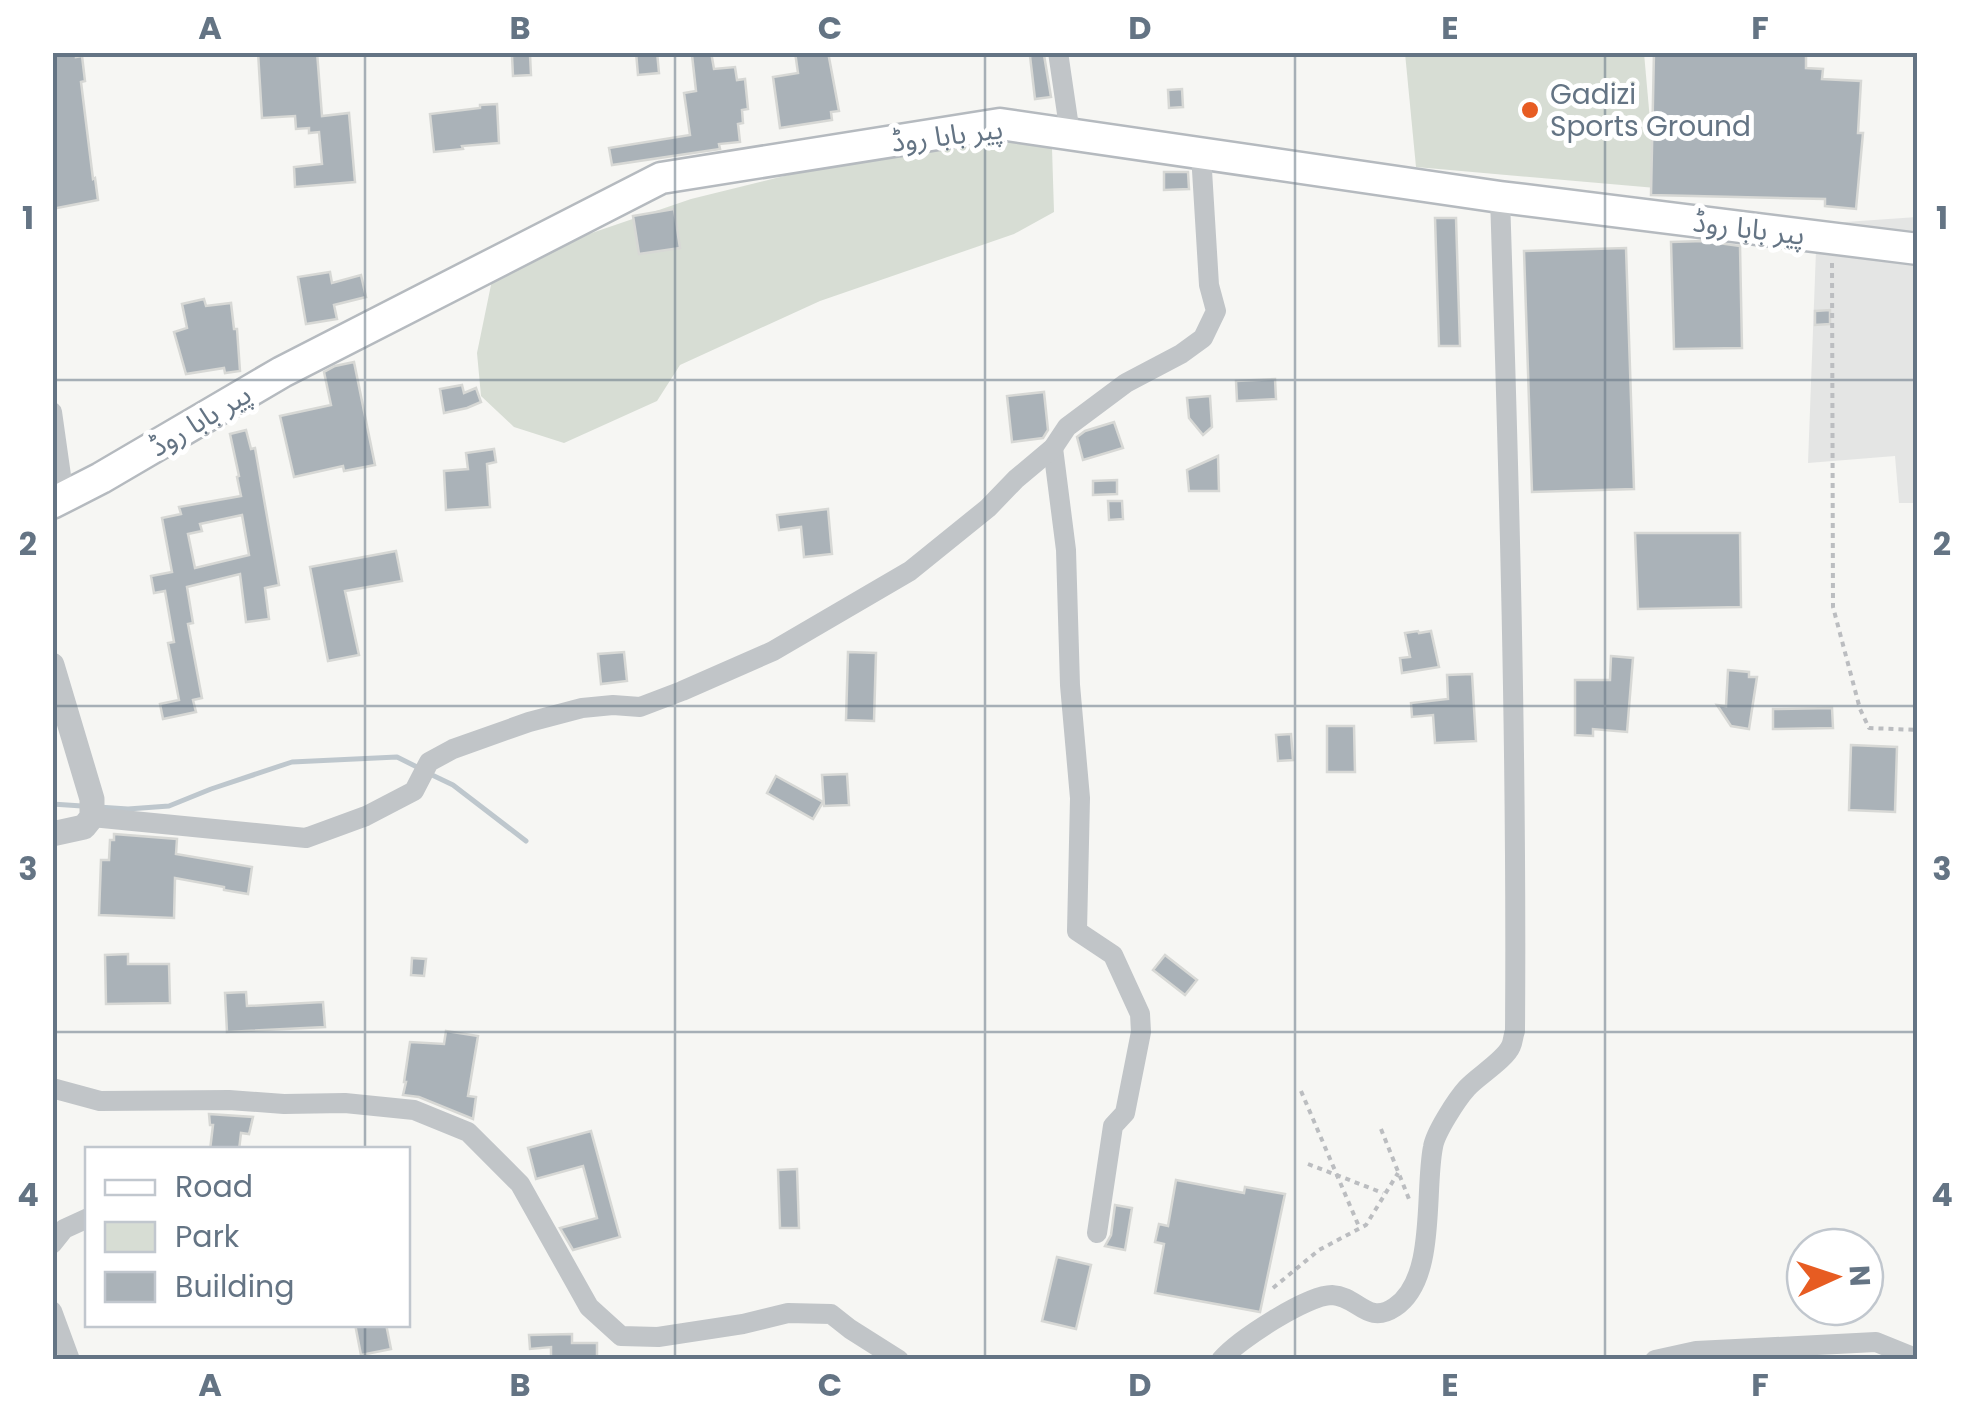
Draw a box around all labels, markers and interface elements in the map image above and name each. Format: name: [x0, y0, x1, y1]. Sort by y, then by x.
text: A: [198, 5, 222, 50]
text: B: [509, 5, 531, 50]
text: C: [818, 5, 842, 50]
text: D: [1128, 5, 1152, 50]
text: E: [1441, 5, 1459, 50]
text: F: [1751, 5, 1769, 50]
place label: Gadizi Sports Ground: [1550, 75, 1751, 146]
marker: Gadizi Sports Ground: [1519, 99, 1541, 121]
street label: پیر بابا روڈ: [889, 109, 1005, 162]
text: 1: [22, 195, 34, 240]
text: 1: [1936, 195, 1948, 240]
street label: پیر بابا روڈ: [1691, 202, 1807, 255]
street label: پیر بابا روڈ: [142, 375, 258, 466]
text: 2: [19, 521, 37, 566]
text: 2: [1933, 521, 1951, 566]
text: 3: [18, 846, 38, 891]
text: 3: [1932, 846, 1952, 891]
legend: [85, 1147, 410, 1327]
text: Road: [175, 1165, 253, 1208]
text: 4: [17, 1172, 39, 1217]
text: 4: [1931, 1172, 1953, 1217]
text: Park: [175, 1215, 240, 1258]
north arrow: [1785, 1227, 1885, 1327]
text: N: [1839, 1264, 1879, 1287]
text: Building: [175, 1265, 295, 1308]
text: A: [198, 1362, 222, 1407]
text: B: [509, 1362, 531, 1407]
text: C: [818, 1362, 842, 1407]
text: D: [1128, 1362, 1152, 1407]
text: E: [1441, 1362, 1459, 1407]
text: F: [1751, 1362, 1769, 1407]

